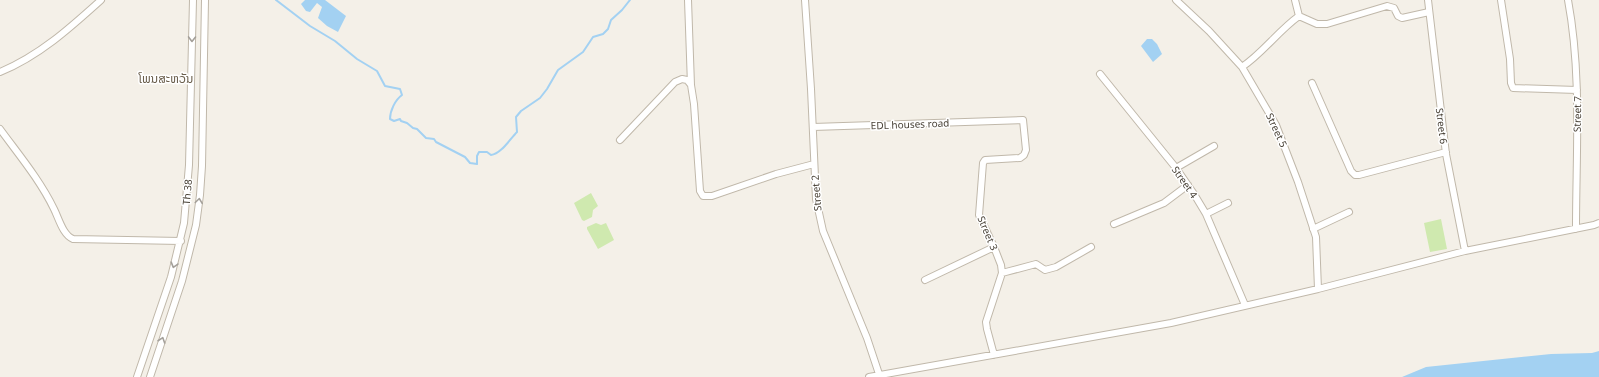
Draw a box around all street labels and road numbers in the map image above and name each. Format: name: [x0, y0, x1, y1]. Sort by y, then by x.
street label: Street 7: [1570, 95, 1584, 132]
street label: Street 6: [1433, 107, 1451, 145]
street label: Street 5: [1263, 111, 1291, 150]
street label: EDL houses road: [870, 116, 950, 132]
street label: Street 4: [1169, 163, 1201, 201]
street label: Street 2: [807, 174, 825, 212]
street label: Th 38: [179, 178, 195, 205]
street label: Street 3: [974, 214, 1002, 253]

